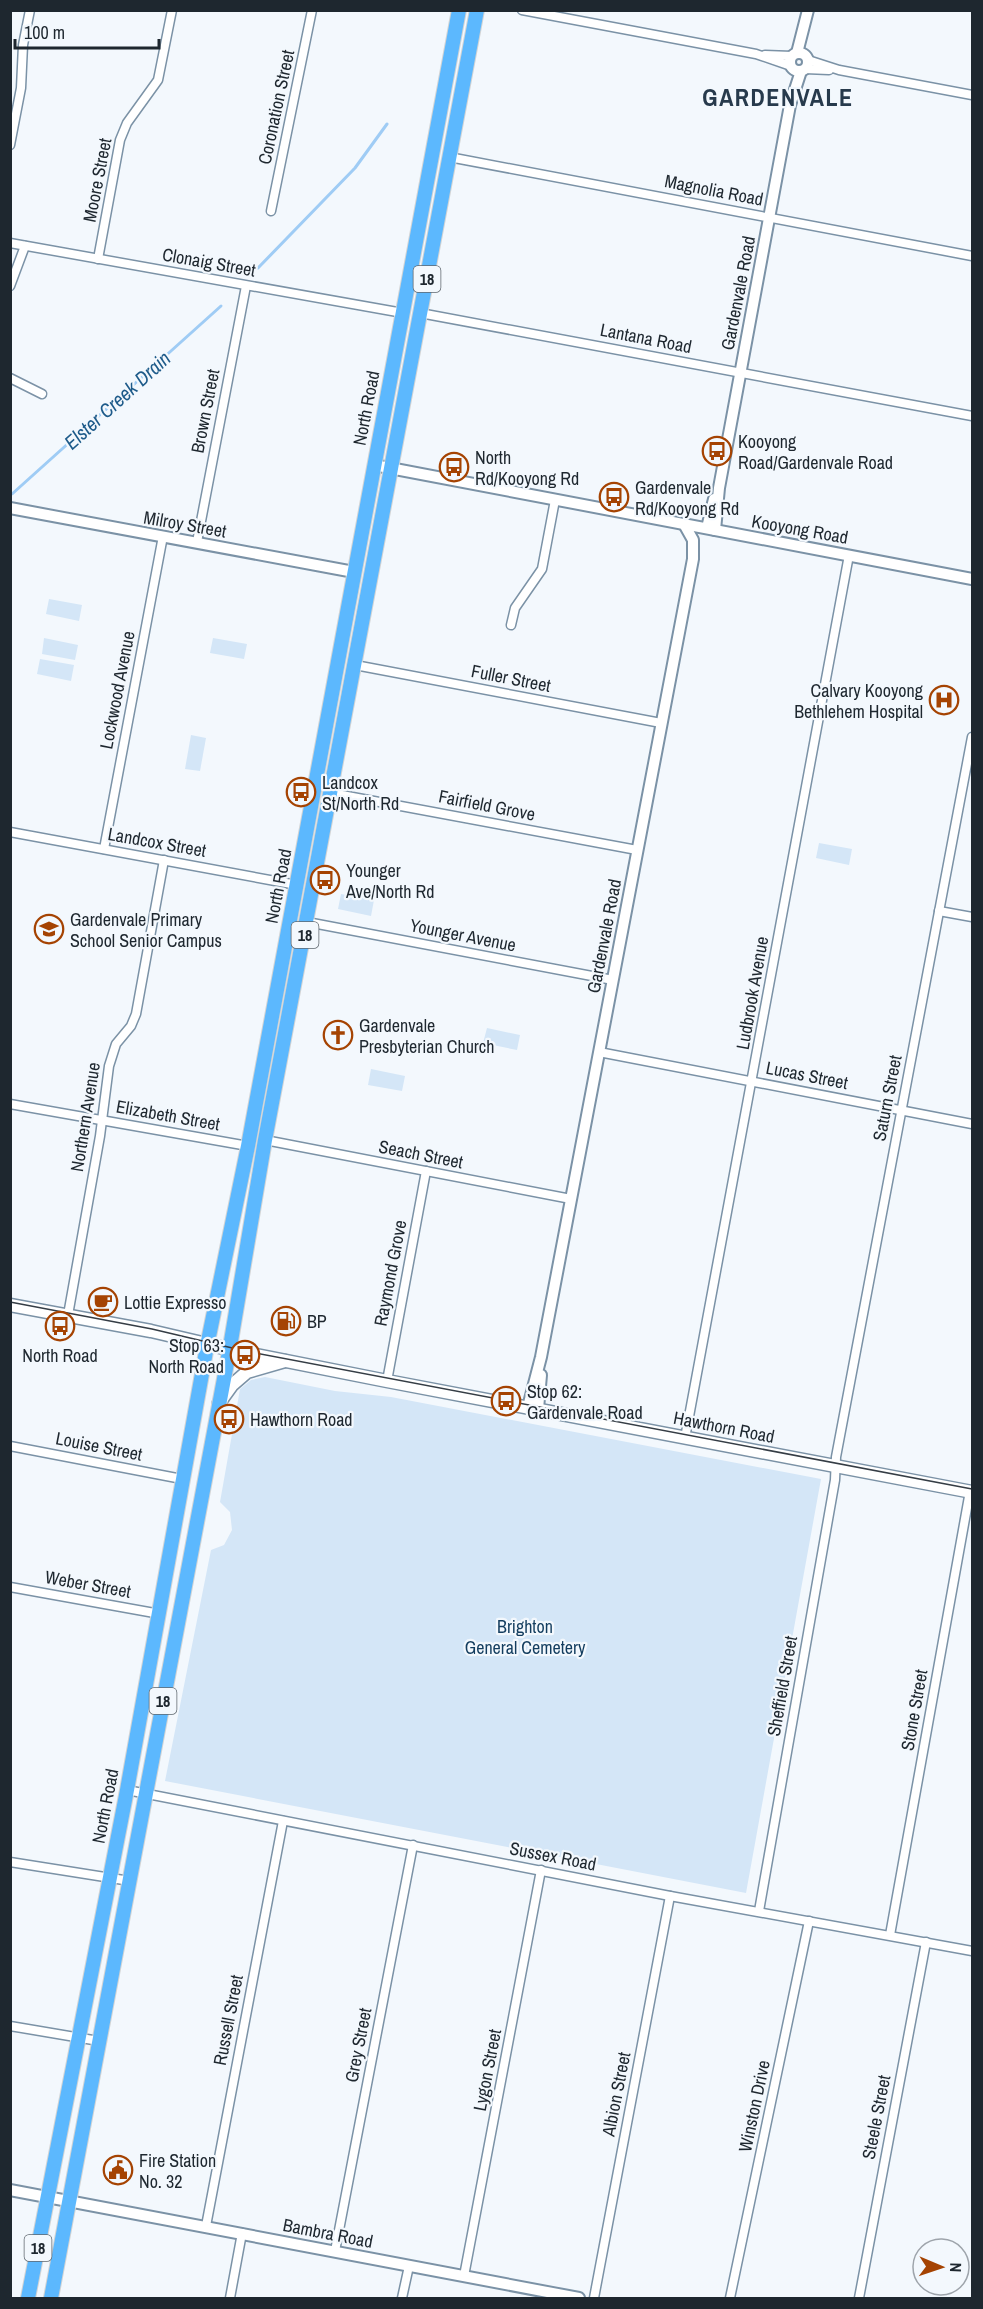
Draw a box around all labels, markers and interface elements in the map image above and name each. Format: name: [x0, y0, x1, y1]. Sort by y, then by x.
scale bar: [15, 12, 159, 50]
text: 100 m: [24, 20, 65, 45]
street label: Coronation Street: [252, 47, 300, 167]
district label: GARDENVALE: [702, 81, 854, 113]
street label: Moore Street: [77, 136, 117, 224]
street label: Magnolia Road: [662, 168, 766, 212]
street label: Gardenvale Road: [715, 234, 761, 352]
street label: Clonaig Street: [160, 241, 258, 283]
road number: 18: [414, 266, 440, 292]
street label: Lantana Road: [598, 317, 694, 359]
water label: Elster Creek Drain: [58, 345, 176, 455]
street label: Brown Street: [185, 367, 225, 455]
street label: North Road: [347, 369, 385, 447]
place label: Kooyong Road/Gardenvale Road: [738, 429, 893, 475]
bus stop icon: Kooyong Road/Gardenvale Road: [701, 435, 733, 467]
place label: North Rd/Kooyong Rd: [475, 445, 579, 491]
bus stop icon: North Rd/Kooyong Rd: [438, 451, 470, 483]
place label: Gardenvale Rd/Kooyong Rd: [635, 475, 739, 521]
bus stop icon: Gardenvale Rd/Kooyong Rd: [598, 481, 630, 513]
street label: Milroy Street: [142, 504, 228, 544]
street label: Kooyong Road: [750, 508, 850, 550]
street label: Lockwood Avenue: [93, 629, 141, 751]
street label: Fuller Street: [469, 658, 553, 698]
place label: Calvary Kooyong Bethlehem Hospital: [794, 678, 924, 724]
hospital icon: Calvary Kooyong Bethlehem Hospital: [928, 684, 960, 716]
place label: Landcox St/North Rd: [322, 770, 399, 816]
bus stop icon: Landcox St/North Rd: [285, 776, 317, 808]
street label: Fairfield Grove: [437, 783, 537, 827]
street label: Landcox Street: [106, 821, 208, 863]
street label: North Road: [259, 847, 297, 925]
place label: Younger Ave/North Rd: [345, 858, 434, 904]
bus stop icon: Younger Ave/North Rd: [309, 864, 341, 896]
street label: Gardenvale Road: [581, 877, 627, 995]
place label: Gardenvale Primary School Senior Campus: [70, 907, 222, 953]
street label: Younger Avenue: [408, 912, 518, 958]
school or university icon: Gardenvale Primary School Senior Campus: [33, 913, 65, 945]
road number: 18: [292, 922, 318, 948]
street label: Ludbrook Avenue: [730, 934, 774, 1052]
place label: Gardenvale Presbyterian Church: [359, 1013, 494, 1059]
church icon: Gardenvale Presbyterian Church: [322, 1019, 354, 1051]
street label: Saturn Street: [866, 1053, 908, 1143]
street label: Lucas Street: [764, 1055, 850, 1095]
street label: Northern Avenue: [64, 1060, 106, 1174]
street label: Elizabeth Street: [114, 1094, 222, 1136]
street label: Seach Street: [377, 1134, 465, 1174]
street label: Raymond Grove: [367, 1218, 413, 1328]
cafe icon: Lottie Expresso: [87, 1286, 119, 1318]
place label: Lottie Expresso: [124, 1290, 227, 1315]
fuel station icon: BP: [270, 1305, 302, 1337]
place label: BP: [307, 1309, 327, 1334]
bus stop icon: North Road: [44, 1310, 76, 1342]
place label: Stop 63: North Road: [149, 1333, 224, 1379]
bus stop icon: Stop 63: North Road: [229, 1339, 261, 1371]
place label: North Road: [22, 1343, 98, 1368]
place label: Stop 62: Gardenvale Road: [527, 1379, 643, 1425]
bus stop icon: Stop 62: Gardenvale Road: [490, 1385, 522, 1417]
bus stop icon: Hawthorn Road: [213, 1403, 245, 1435]
street label: Hawthorn Road: [671, 1405, 777, 1449]
place label: Hawthorn Road: [250, 1407, 353, 1432]
street label: Louise Street: [54, 1425, 144, 1467]
street label: Weber Street: [43, 1564, 133, 1604]
park label: Brighton General Cemetery: [465, 1614, 586, 1660]
street label: Sheffield Street: [761, 1634, 803, 1738]
street label: Stone Street: [895, 1667, 933, 1753]
road number: 18: [150, 1688, 176, 1714]
street label: North Road: [86, 1767, 124, 1845]
street label: Sussex Road: [508, 1835, 598, 1877]
street label: Russell Street: [207, 1973, 249, 2067]
street label: Grey Street: [339, 2006, 377, 2084]
street label: Lygon Street: [467, 2027, 507, 2113]
street label: Albion Street: [595, 2050, 636, 2139]
street label: Winston Drive: [732, 2058, 776, 2154]
street label: Steele Street: [856, 2073, 896, 2161]
place label: Fire Station No. 32: [139, 2148, 216, 2194]
public building icon: Fire Station No. 32: [102, 2154, 134, 2186]
street label: Bambra Road: [281, 2212, 375, 2254]
road number: 18: [24, 2235, 51, 2261]
north arrow: [911, 2237, 971, 2297]
text: N: [945, 2262, 967, 2273]

